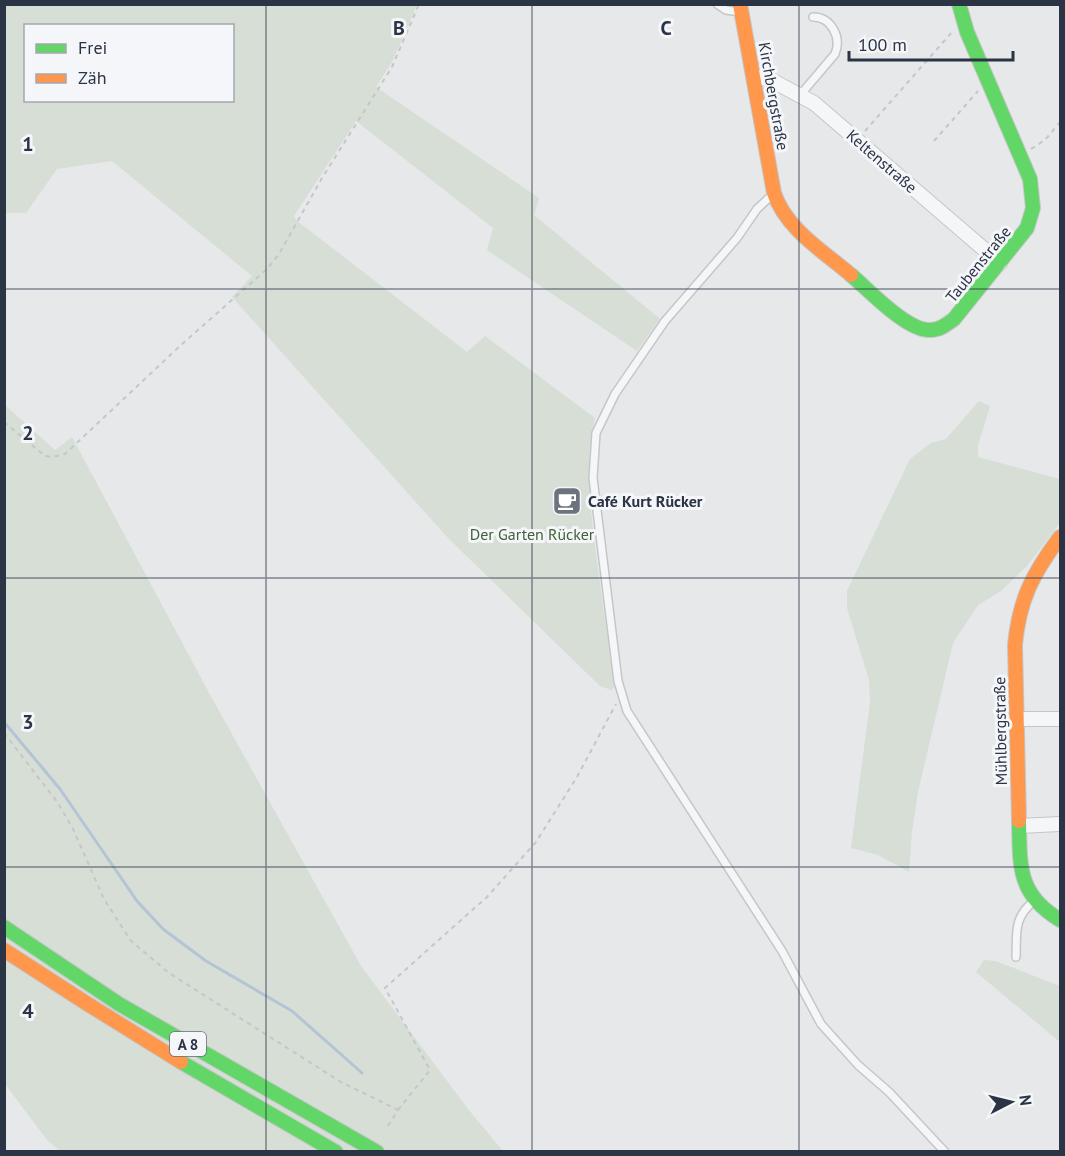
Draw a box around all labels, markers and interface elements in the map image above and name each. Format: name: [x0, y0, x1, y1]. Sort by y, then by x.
text: B: [393, 15, 405, 41]
text: C: [660, 15, 672, 41]
legend: [24, 24, 234, 102]
scale bar: [849, 24, 1012, 62]
text: 100 m: [858, 33, 907, 56]
text: Frei: [78, 36, 107, 59]
street label: Kirchbergstraße: [755, 40, 793, 152]
text: Zäh: [78, 66, 107, 89]
street label: Keltenstraße: [843, 125, 921, 197]
text: 1: [22, 131, 34, 157]
street label: Taubenstraße: [941, 222, 1015, 306]
text: 2: [22, 420, 34, 446]
cafe icon: Café Kurt Rücker: [551, 485, 583, 517]
place label: Café Kurt Rücker: [588, 491, 703, 511]
park label: Der Garten Rücker: [470, 524, 595, 544]
street label: Mühlbergstraße: [989, 677, 1011, 785]
text: 3: [22, 709, 34, 735]
text: 4: [22, 998, 34, 1024]
road number: A 8: [170, 1032, 206, 1056]
north arrow: [981, 1072, 1041, 1132]
text: N: [1015, 1094, 1036, 1107]

